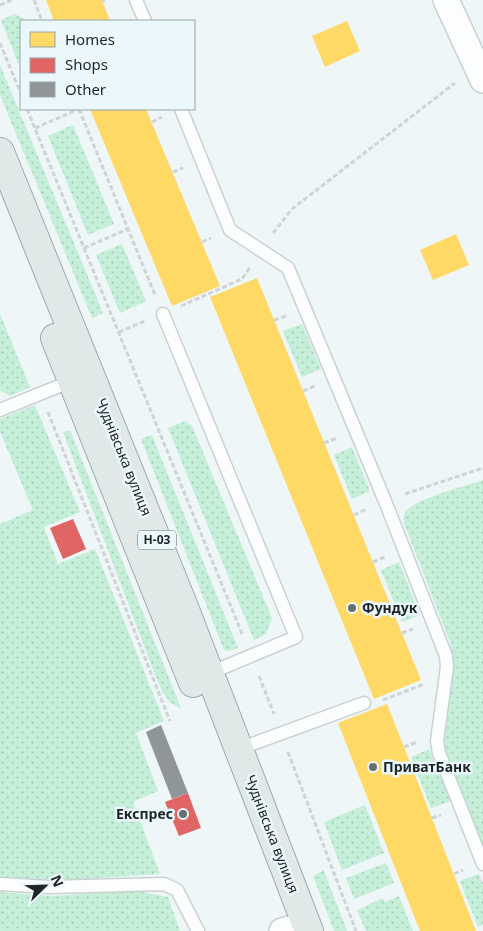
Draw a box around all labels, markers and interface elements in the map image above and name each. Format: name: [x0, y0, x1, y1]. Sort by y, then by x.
legend: [20, 20, 195, 110]
text: Homes: [65, 29, 115, 49]
text: Shops: [65, 54, 108, 74]
text: Other: [65, 79, 106, 99]
street label: Чуднівська вулиця: [92, 395, 157, 518]
road number: Н-03: [138, 530, 176, 550]
place label: Фундук: [362, 598, 418, 617]
marker: Фундук: [346, 602, 358, 614]
place label: ПриватБанк: [383, 757, 471, 776]
marker: ПриватБанк: [367, 761, 379, 773]
street label: Чуднівська вулиця: [241, 772, 304, 896]
place label: Експрес: [116, 804, 173, 823]
marker: Експрес: [177, 808, 189, 820]
north arrow: [20, 861, 70, 911]
text: N: [46, 872, 68, 890]

